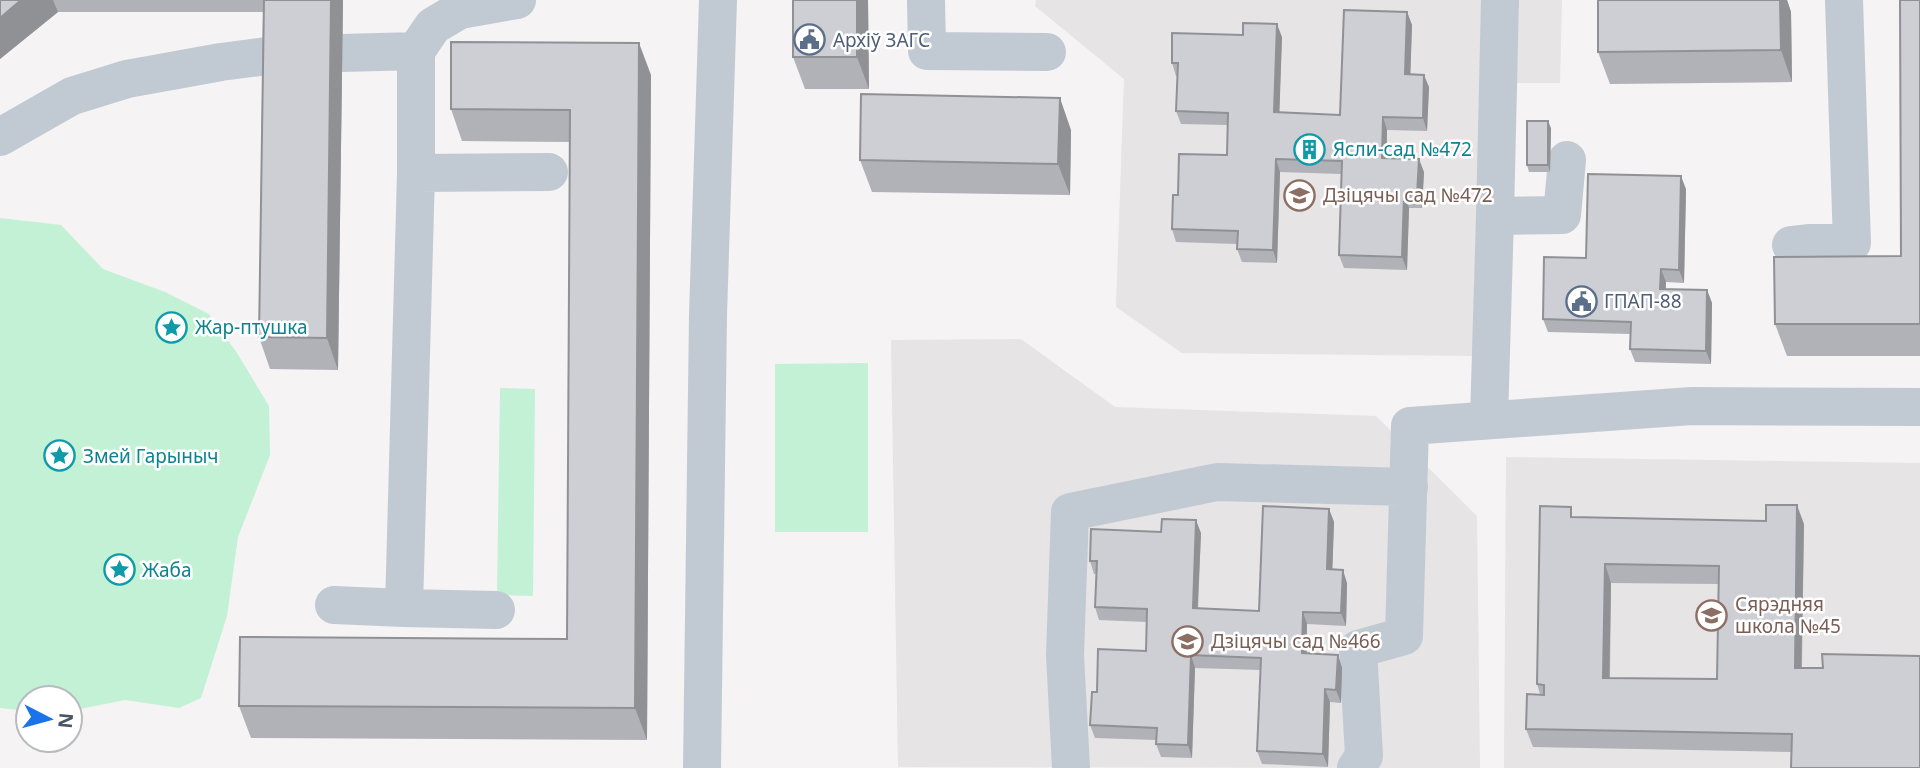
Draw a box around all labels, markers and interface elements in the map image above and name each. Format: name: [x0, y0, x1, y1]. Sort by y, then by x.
public building icon: Архіў ЗАГС: [793, 23, 827, 57]
place label: Архіў ЗАГС: [833, 27, 930, 53]
building icon: Ясли-сад №472: [1293, 132, 1327, 166]
place label: Ясли-сад №472: [1333, 136, 1472, 162]
school or university icon: Дзіцячы сад №472: [1283, 178, 1317, 212]
place label: Дзіцячы сад №472: [1323, 182, 1493, 208]
public building icon: ГПАП-88: [1564, 284, 1598, 318]
place label: ГПАП-88: [1604, 288, 1682, 314]
place icon: Жар-птушка: [155, 310, 189, 344]
place label: Жар-птушка: [195, 314, 308, 340]
place icon: Змей Гарыныч: [43, 439, 77, 473]
place label: Змей Гарыныч: [83, 443, 219, 469]
place icon: Жаба: [102, 553, 136, 587]
place label: Жаба: [142, 557, 191, 583]
place label: Сярэдняя школа №45: [1735, 591, 1841, 639]
school or university icon: Сярэдняя школа №45: [1695, 598, 1729, 632]
school or university icon: Дзіцячы сад №466: [1171, 624, 1205, 658]
place label: Дзіцячы сад №466: [1211, 628, 1381, 654]
north arrow: [14, 684, 84, 754]
text: N: [52, 712, 80, 730]

